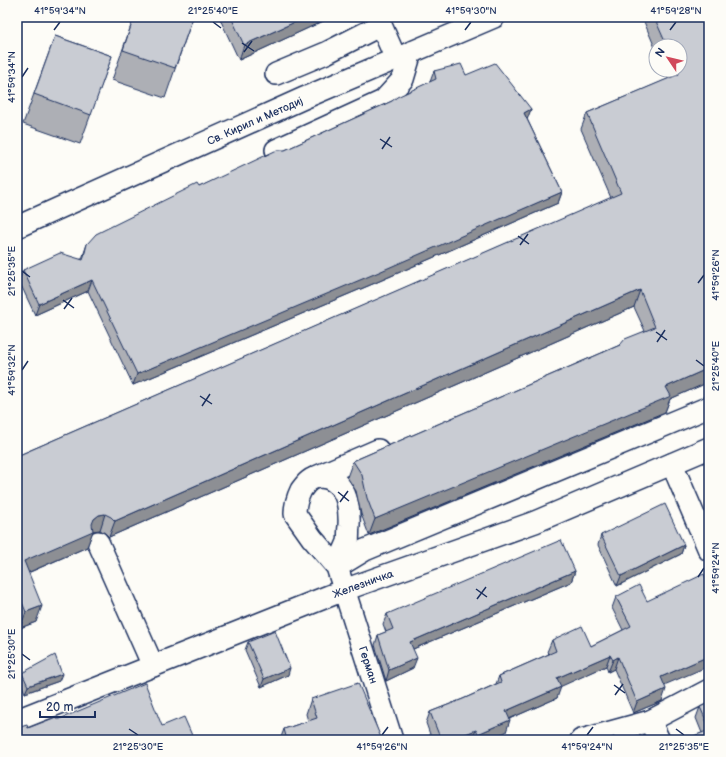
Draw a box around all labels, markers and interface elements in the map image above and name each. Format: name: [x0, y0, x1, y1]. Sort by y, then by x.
text: 41°59'34"N: [34, 5, 86, 17]
text: 21°25'40"E: [188, 5, 239, 17]
text: 41°59'30"N: [445, 5, 497, 17]
text: 41°59'28"N: [650, 5, 702, 17]
north arrow: [648, 38, 688, 78]
text: N: [653, 45, 668, 60]
text: 41°59'34"N: [6, 51, 18, 103]
street label: Св. Кирил и Методиј: [205, 94, 305, 148]
text: 21°25'35"E: [6, 245, 18, 296]
text: 41°59'26"N: [710, 249, 722, 301]
text: 21°25'40"E: [710, 340, 722, 391]
text: 41°59'32"N: [6, 344, 18, 396]
text: 41°59'24"N: [710, 542, 722, 594]
street label: Железничка: [331, 567, 396, 601]
text: 21°25'30"E: [6, 628, 18, 679]
street label: Герман: [356, 645, 380, 685]
scale bar: [40, 693, 95, 719]
text: 20 m: [46, 700, 73, 715]
text: 21°25'30"E: [113, 741, 164, 753]
text: 41°59'26"N: [356, 741, 408, 753]
text: 41°59'24"N: [561, 741, 613, 753]
text: 21°25'35"E: [659, 741, 710, 753]

